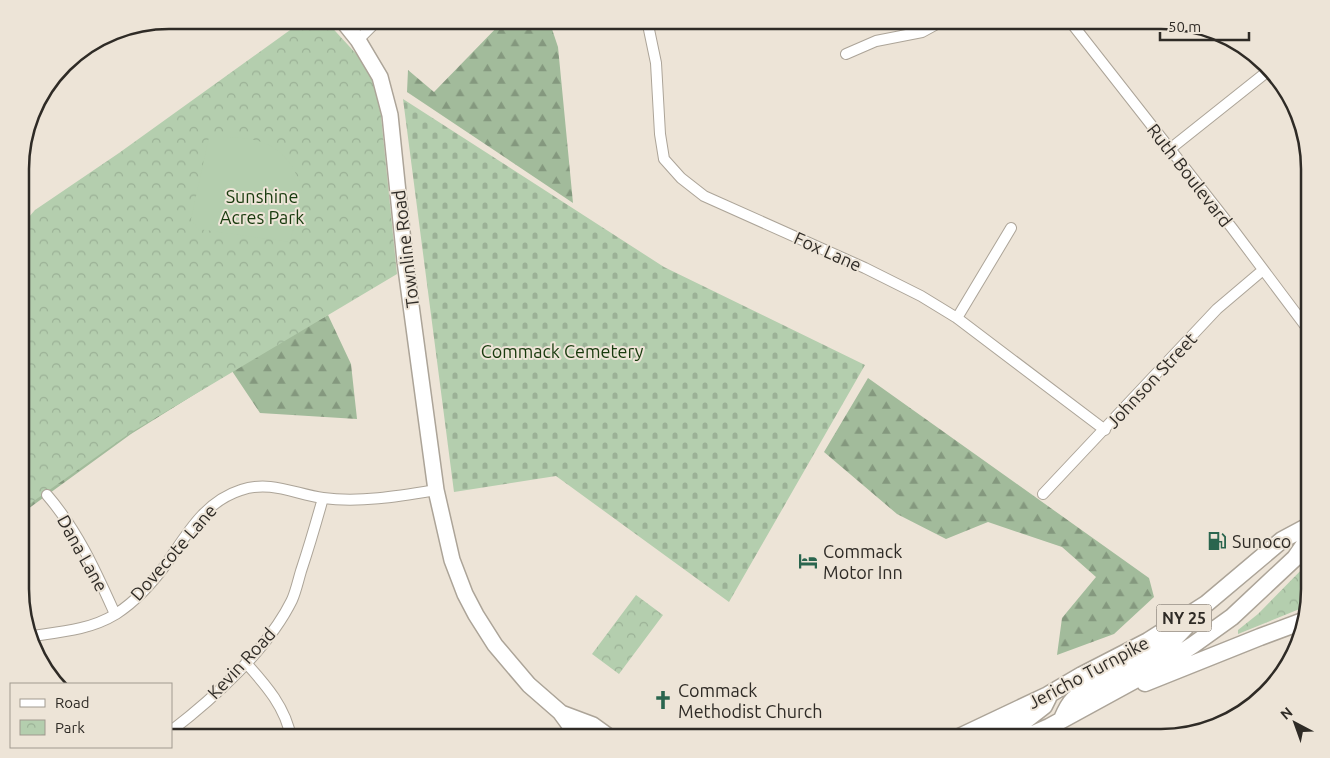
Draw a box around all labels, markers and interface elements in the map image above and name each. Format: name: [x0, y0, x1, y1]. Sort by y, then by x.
scale bar: [1160, 10, 1249, 42]
text: 50 m: [1168, 18, 1201, 35]
street label: Ruth Boulevard: [1144, 120, 1236, 230]
park label: Sunshine Acres Park: [220, 186, 304, 227]
street label: Townline Road: [388, 189, 422, 309]
street label: Fox Lane: [791, 227, 865, 275]
street label: Johnson Street: [1102, 328, 1200, 432]
park label: Commack Cemetery: [481, 341, 644, 361]
street label: Dovecote Lane: [126, 500, 220, 604]
street label: Dana Lane: [54, 511, 112, 595]
fuel station icon: Sunoco: [1206, 530, 1228, 552]
place label: Sunoco: [1232, 531, 1291, 551]
place label: Commack Motor Inn: [823, 541, 903, 582]
hotel icon: Commack Motor Inn: [797, 550, 819, 572]
road number: NY 25: [1156, 604, 1212, 632]
street label: Kevin Road: [203, 623, 279, 703]
street label: Jericho Turnpike: [1024, 632, 1152, 712]
place label: Commack Methodist Church: [678, 680, 822, 721]
legend: [10, 683, 172, 748]
church icon: Commack Methodist Church: [652, 689, 674, 711]
text: Road: [55, 694, 90, 711]
north arrow: [1270, 698, 1320, 748]
text: N: [1277, 704, 1296, 723]
text: Park: [55, 719, 85, 736]

